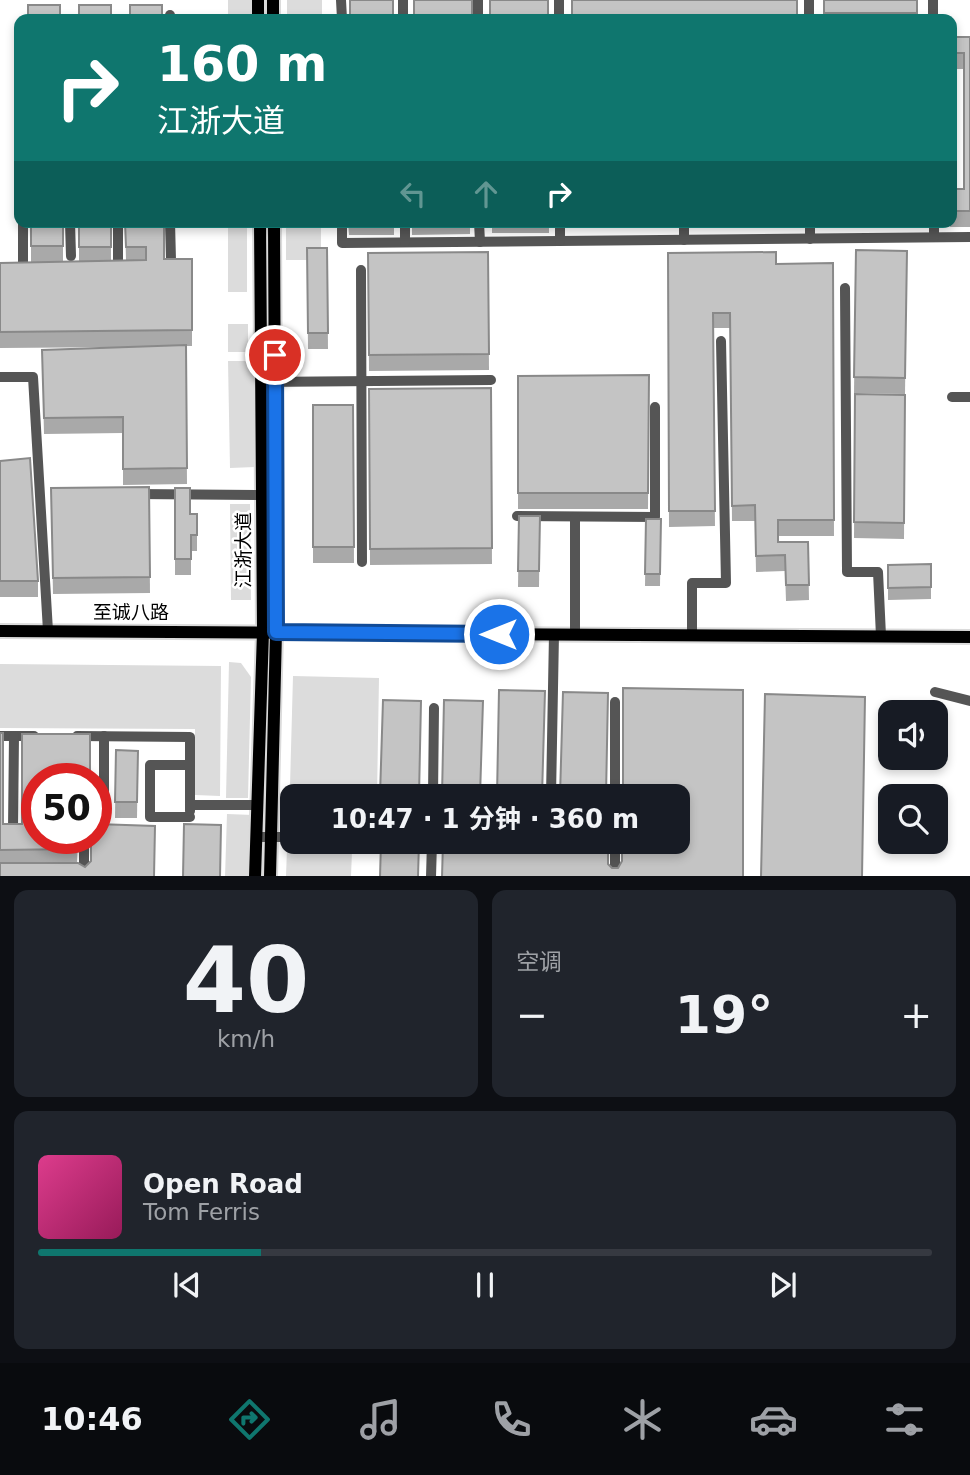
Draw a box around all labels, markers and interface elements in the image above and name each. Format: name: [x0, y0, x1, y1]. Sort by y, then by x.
text: 160 m: [157, 36, 327, 93]
icon: right: [42, 42, 133, 133]
text: 江浙大道: [157, 102, 285, 140]
icon: left: [394, 175, 432, 213]
icon: ahead: [467, 175, 505, 213]
icon: right: [540, 175, 578, 213]
pin: [245, 325, 305, 385]
icon: arrive: [256, 336, 294, 374]
street label: 江浙大道: [232, 512, 254, 588]
position arrow: [462, 597, 536, 671]
street label: 至诚八路: [93, 601, 169, 623]
map controls: [878, 700, 948, 854]
button: sound: [878, 700, 948, 770]
speed limit sign: 50: [21, 763, 112, 854]
button: search: [878, 784, 948, 854]
text: 10:47 · 1 分钟 · 360 m: [331, 804, 639, 834]
text: 40: [183, 928, 309, 1033]
text: 空调: [516, 949, 562, 975]
text: 19°: [675, 985, 773, 1045]
text: −: [516, 993, 548, 1037]
text: +: [900, 993, 932, 1037]
text: km/h: [217, 1026, 275, 1052]
text: Open Road: [143, 1169, 303, 1199]
text: Tom Ferris: [143, 1199, 260, 1225]
icon: previous: [168, 1266, 206, 1304]
icon: pause: [466, 1266, 504, 1304]
icon: next: [764, 1266, 802, 1304]
icon: directions: [225, 1395, 274, 1444]
icon: music: [356, 1395, 405, 1444]
icon: phone: [487, 1395, 536, 1444]
icon: climate: [618, 1395, 667, 1444]
icon: car: [749, 1395, 798, 1444]
icon: filters: [880, 1395, 929, 1444]
text: 10:46: [41, 1400, 143, 1438]

